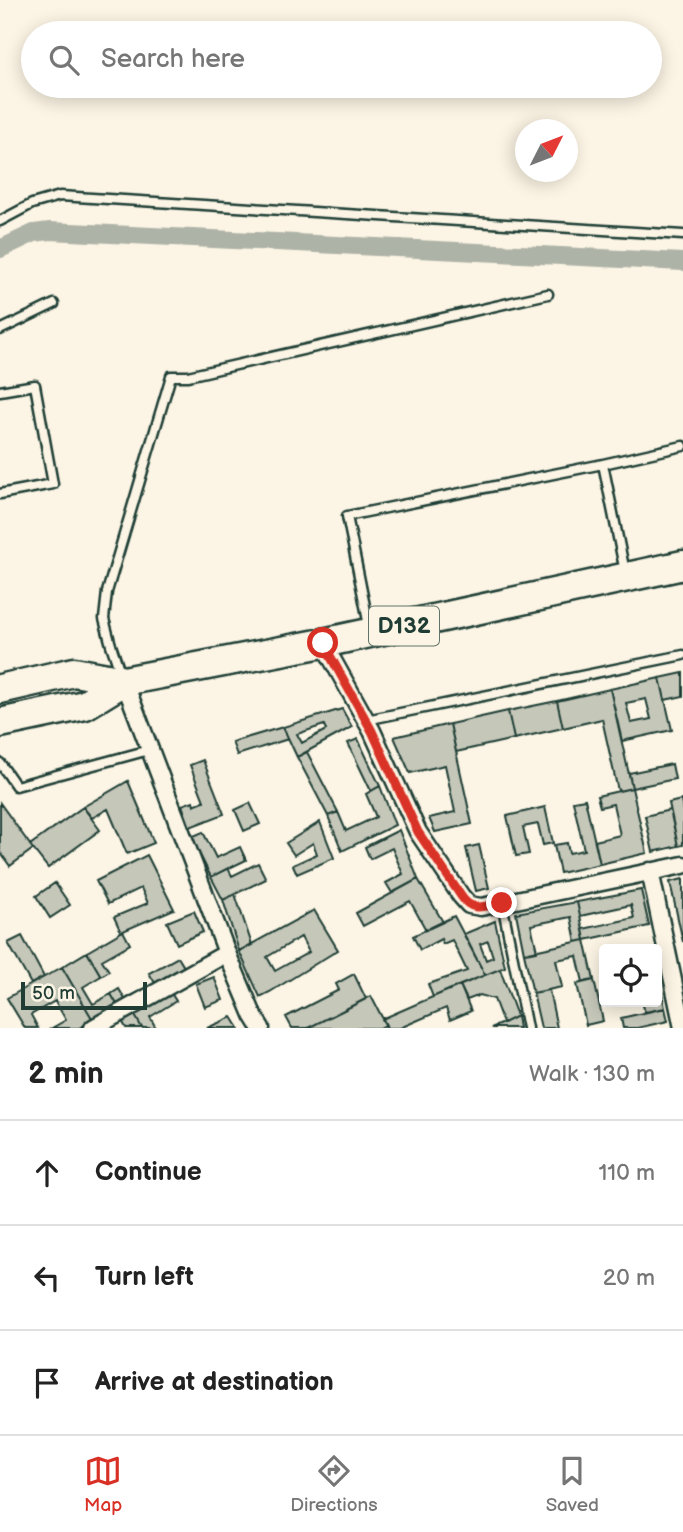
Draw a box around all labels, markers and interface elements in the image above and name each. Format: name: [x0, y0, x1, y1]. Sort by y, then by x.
search box: [21, 21, 662, 98]
icon: search: [45, 41, 83, 79]
text: Search here: [101, 44, 245, 75]
north arrow: [515, 119, 578, 182]
road number: D132: [369, 606, 439, 646]
route start: [307, 627, 338, 658]
route end: [486, 887, 517, 918]
map controls: [599, 944, 662, 1007]
button: locate: [599, 944, 662, 1007]
scale bar: [21, 979, 147, 1011]
text: 50 m: [32, 982, 75, 1005]
text: 2 min: [28, 1056, 104, 1092]
text: Walk · 130 m: [529, 1060, 655, 1088]
icon: ahead: [28, 1154, 66, 1192]
text: Continue: [95, 1157, 202, 1188]
text: 110 m: [598, 1159, 655, 1187]
icon: left: [28, 1259, 66, 1297]
text: Turn left: [95, 1262, 194, 1293]
text: 20 m: [603, 1264, 655, 1292]
icon: arrive: [28, 1364, 66, 1402]
text: Arrive at destination: [95, 1367, 334, 1398]
tab: Map: [84, 1452, 122, 1517]
tab: Directions: [290, 1452, 378, 1517]
tab: Saved: [546, 1452, 599, 1517]

